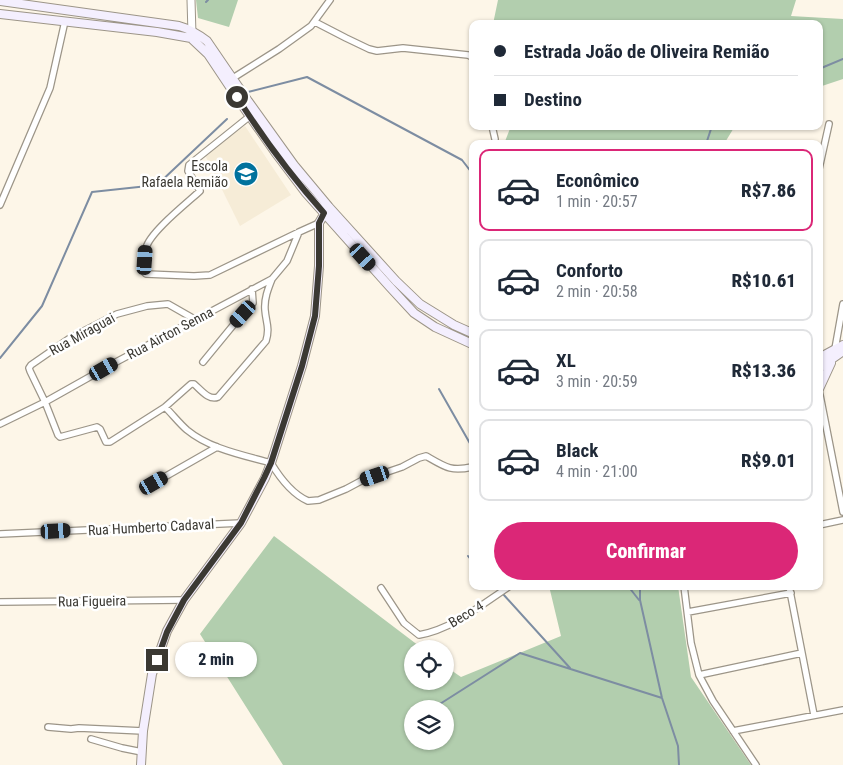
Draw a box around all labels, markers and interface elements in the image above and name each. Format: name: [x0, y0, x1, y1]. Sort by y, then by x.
text: Estrada João de Oliveira Remião: [524, 40, 769, 63]
route start: [226, 86, 248, 108]
text: Destino: [524, 88, 582, 111]
place label: Escola Rafaela Remião: [142, 158, 228, 190]
school or university icon: Escola Rafaela Remião: [233, 161, 259, 187]
icon: car: [496, 168, 541, 213]
text: Econômico: [556, 169, 639, 192]
text: R$7.86: [741, 179, 796, 202]
text: 1 min · 20:57: [556, 192, 638, 211]
car: [347, 241, 378, 273]
car: [136, 245, 153, 275]
icon: car: [496, 258, 541, 303]
text: Conforto: [556, 259, 623, 282]
text: R$10.61: [731, 269, 796, 292]
text: 2 min · 20:58: [556, 282, 638, 301]
car: [227, 298, 258, 330]
street label: Rua Airton Senna: [124, 304, 216, 362]
street label: Rua Miraguai: [47, 310, 117, 358]
icon: car: [496, 348, 541, 393]
text: XL: [556, 349, 576, 372]
car: [87, 355, 120, 383]
text: R$13.36: [731, 359, 796, 382]
text: 3 min · 20:59: [556, 372, 638, 391]
icon: car: [496, 438, 541, 483]
text: Black: [556, 439, 598, 462]
text: R$9.01: [741, 449, 796, 472]
text: 4 min · 21:00: [556, 462, 638, 481]
car: [358, 464, 391, 488]
car: [137, 469, 170, 497]
street label: Rua Humberto Cadaval: [87, 516, 215, 538]
button: Confirmar: [494, 522, 798, 580]
car: [40, 523, 71, 539]
street label: Rua Figueira: [58, 592, 126, 610]
street label: Beco 4: [446, 597, 486, 631]
map controls: [404, 640, 454, 750]
button: locate: [404, 640, 454, 690]
callout: 2 min: [174, 642, 257, 678]
route end: [146, 649, 168, 671]
text: 2 min: [198, 650, 234, 669]
button: layers: [404, 700, 454, 750]

